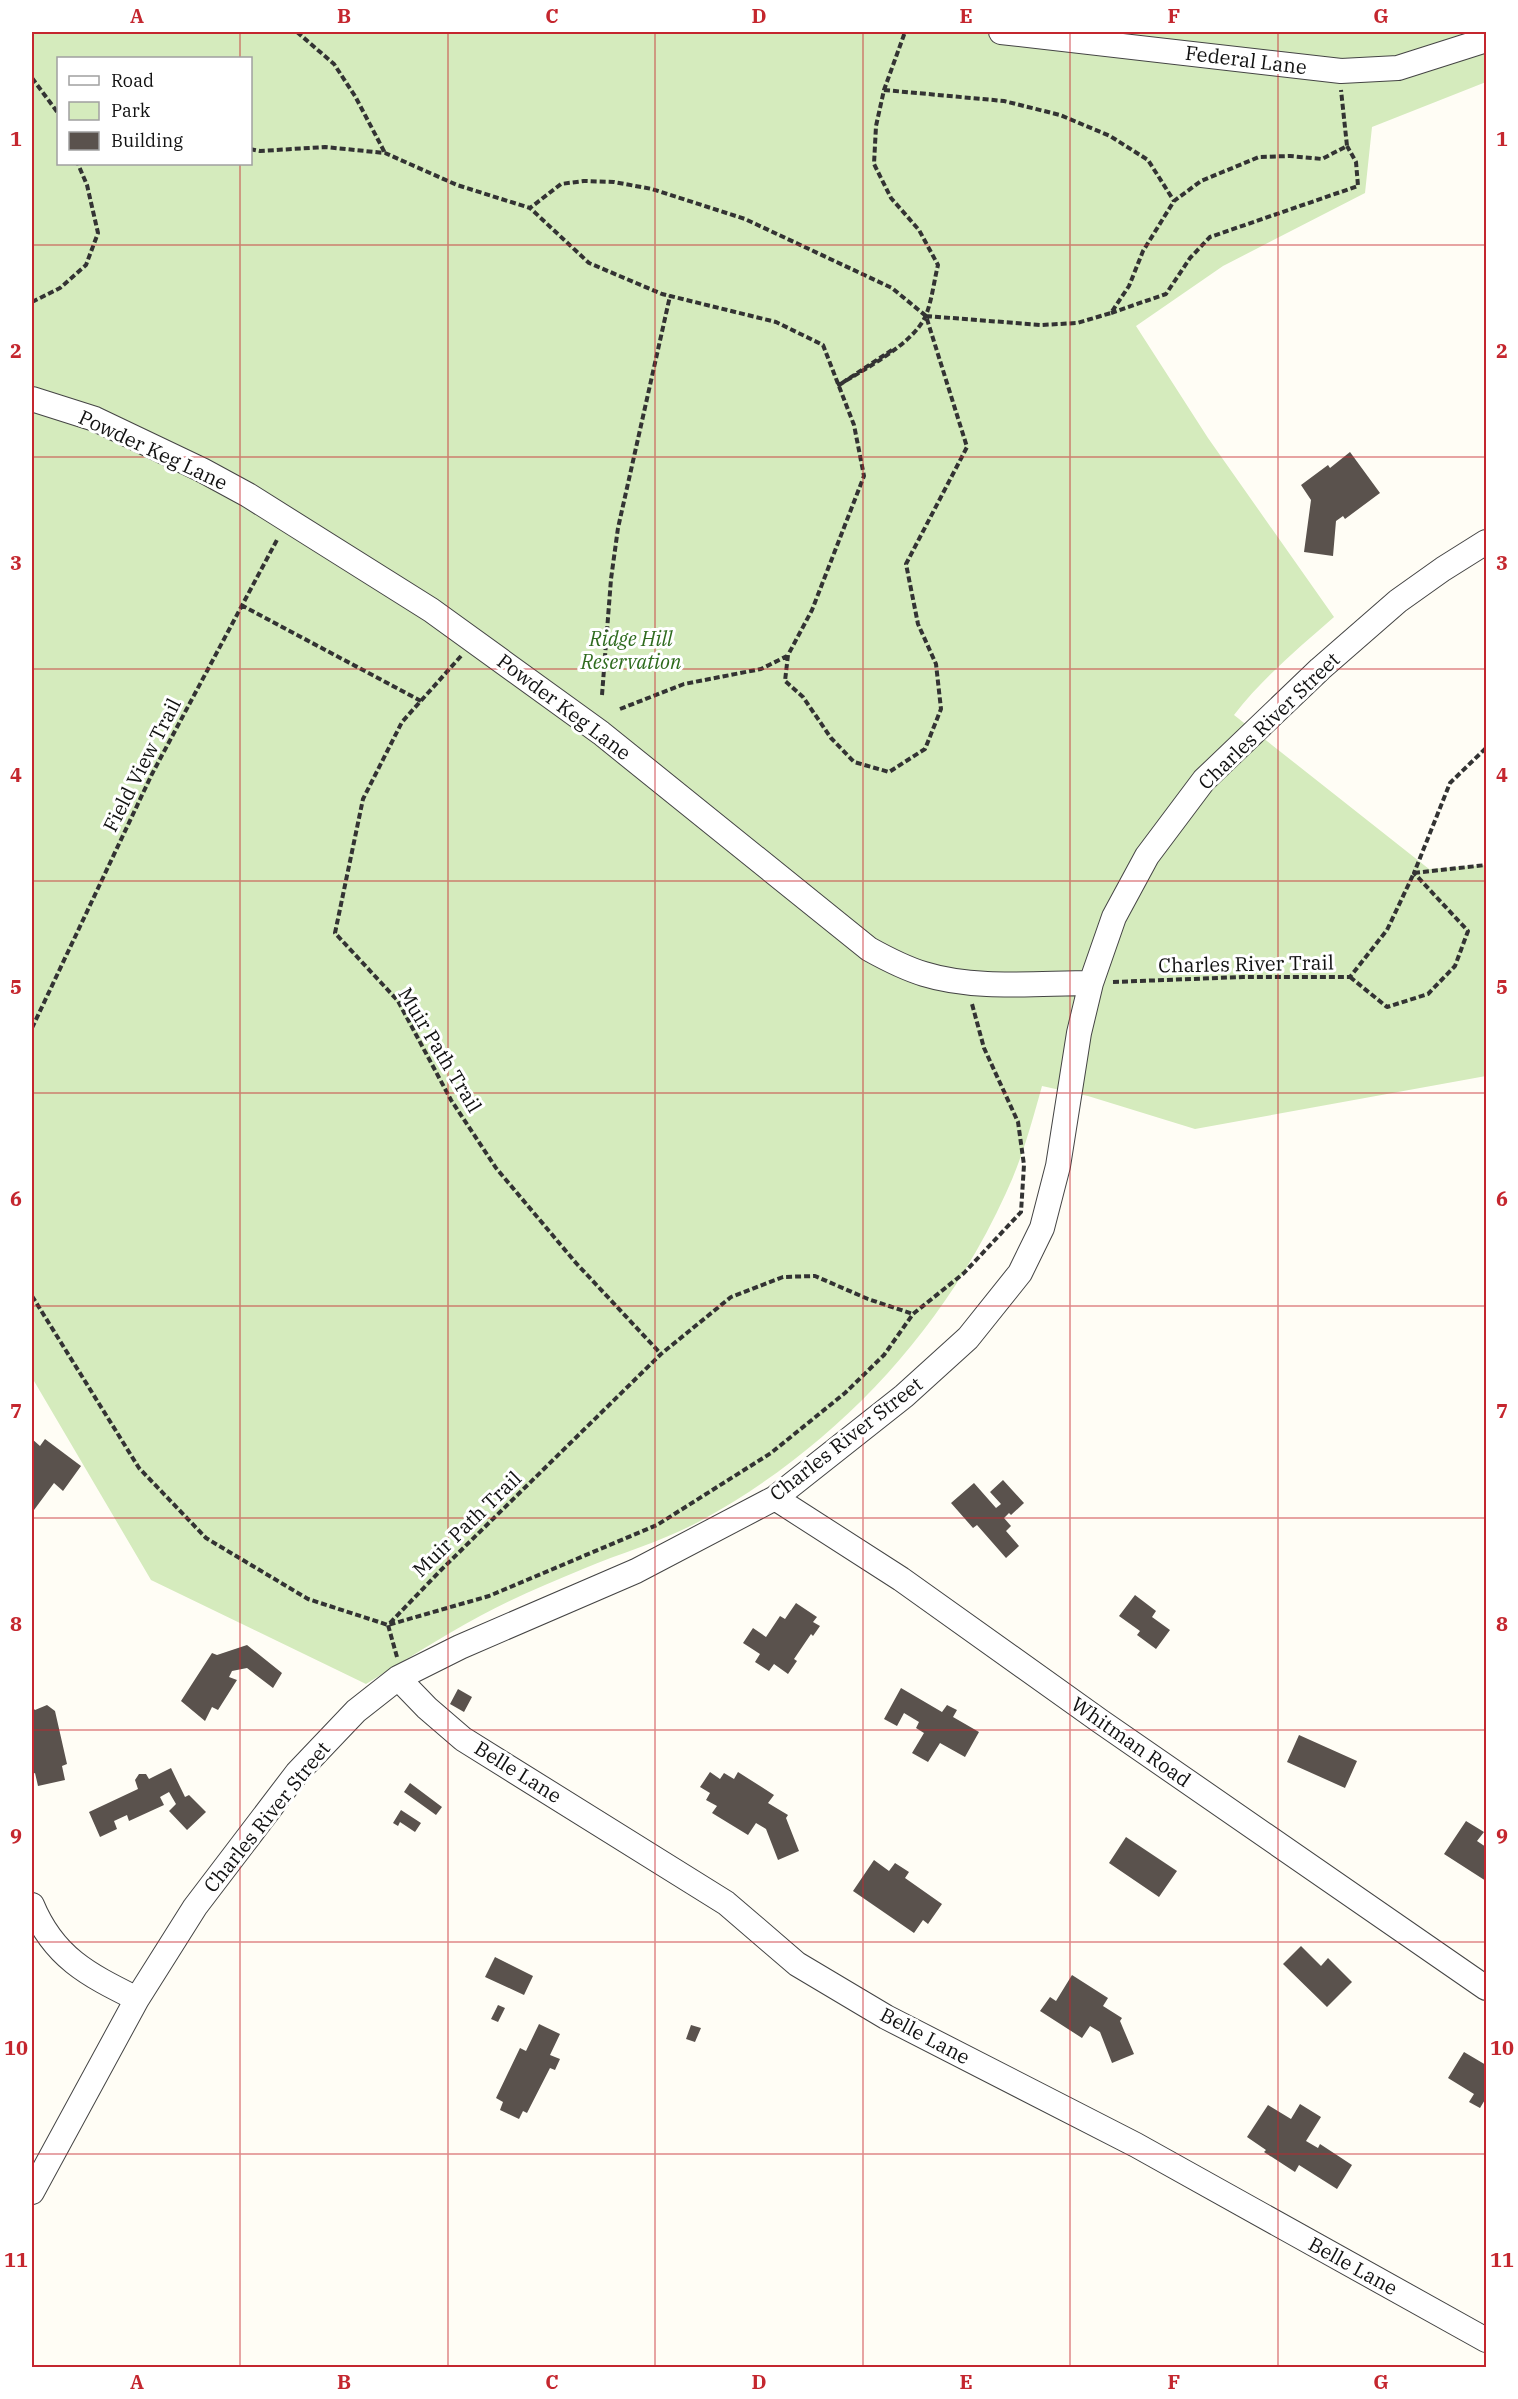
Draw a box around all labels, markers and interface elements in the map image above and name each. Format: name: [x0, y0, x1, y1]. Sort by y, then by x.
text: A: [130, 2, 144, 29]
text: B: [337, 2, 351, 29]
text: C: [545, 2, 559, 29]
text: D: [751, 2, 767, 29]
text: E: [959, 2, 973, 29]
text: F: [1168, 2, 1180, 29]
text: G: [1373, 2, 1389, 29]
street label: Federal Lane: [1184, 39, 1308, 80]
legend: [57, 57, 252, 165]
text: Road: [111, 69, 154, 92]
text: Park: [111, 99, 151, 122]
text: 1: [10, 125, 22, 152]
text: 1: [1496, 125, 1508, 152]
text: Building: [111, 129, 183, 152]
text: 2: [10, 337, 22, 364]
text: 2: [1496, 337, 1508, 364]
street label: Powder Keg Lane: [74, 403, 232, 496]
text: 3: [10, 549, 22, 576]
text: 3: [1496, 549, 1508, 576]
park label: Ridge Hill Reservation: [580, 625, 682, 675]
street label: Charles River Street: [1192, 646, 1345, 795]
street label: Powder Keg Lane: [492, 647, 637, 766]
street label: Field View Trail: [96, 693, 187, 836]
text: 4: [10, 761, 22, 788]
text: 4: [1496, 761, 1508, 788]
street label: Charles River Trail: [1158, 948, 1334, 979]
text: 5: [10, 973, 22, 1000]
text: 5: [1496, 973, 1508, 1000]
street label: Muir Path Trail: [392, 982, 488, 1117]
text: 6: [10, 1185, 22, 1212]
text: 6: [1496, 1185, 1508, 1212]
street label: Charles River Street: [764, 1370, 928, 1507]
text: 7: [10, 1397, 22, 1424]
text: 7: [1496, 1397, 1508, 1424]
street label: Muir Path Trail: [406, 1465, 527, 1583]
text: 8: [10, 1610, 22, 1637]
text: 8: [1496, 1610, 1508, 1637]
street label: Whitman Road: [1066, 1690, 1196, 1793]
street label: Belle Lane: [470, 1734, 567, 1809]
street label: Charles River Street: [197, 1736, 336, 1898]
text: 9: [10, 1822, 22, 1849]
text: 9: [1496, 1822, 1508, 1849]
street label: Belle Lane: [876, 2001, 975, 2070]
text: 10: [4, 2034, 28, 2061]
text: 10: [1490, 2034, 1514, 2061]
street label: Belle Lane: [1304, 2230, 1403, 2301]
text: 11: [4, 2246, 28, 2273]
text: 11: [1490, 2246, 1514, 2273]
text: A: [130, 2368, 144, 2395]
text: B: [337, 2368, 351, 2395]
text: C: [545, 2368, 559, 2395]
text: D: [751, 2368, 767, 2395]
text: E: [959, 2368, 973, 2395]
text: F: [1168, 2368, 1180, 2395]
text: G: [1373, 2368, 1389, 2395]

